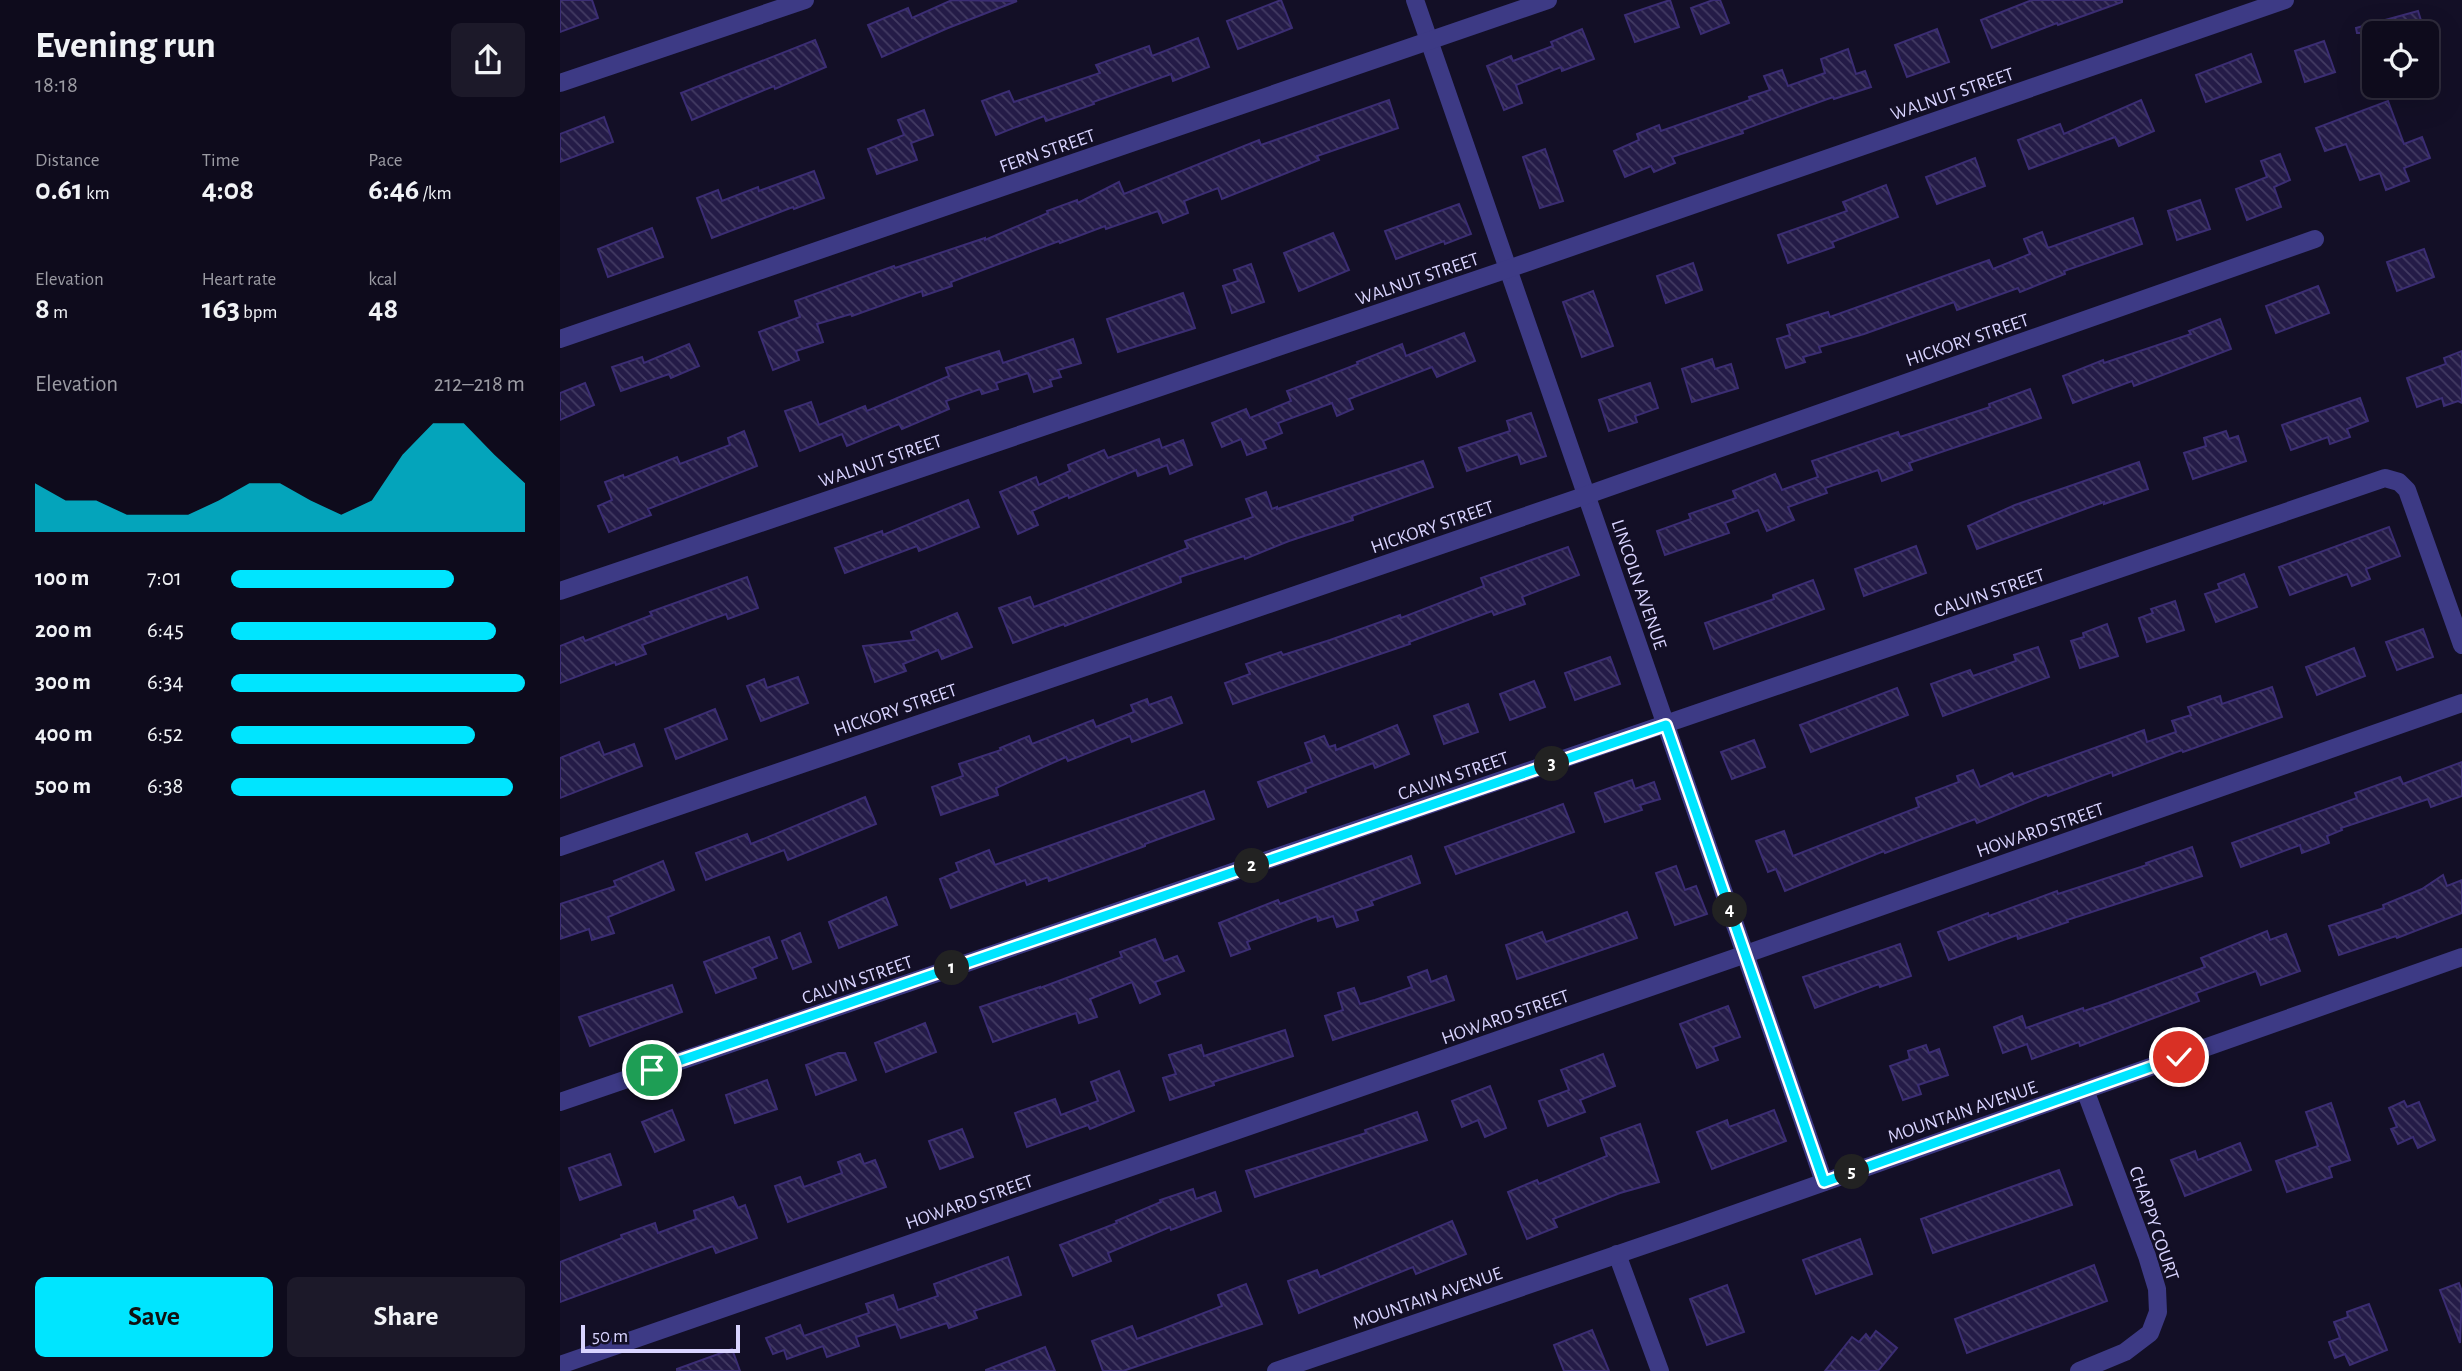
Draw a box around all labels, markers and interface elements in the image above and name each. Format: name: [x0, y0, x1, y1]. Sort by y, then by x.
map controls: [2362, 21, 2439, 98]
button: locate: [2362, 21, 2439, 98]
button: share: [451, 23, 525, 97]
text: Evening run: [35, 27, 216, 65]
street label: WALNUT STREET: [1888, 64, 2017, 124]
text: 18:18: [35, 74, 78, 97]
street label: FERN STREET: [997, 126, 1098, 177]
text: Distance: [35, 151, 99, 170]
text: Time: [202, 151, 240, 170]
text: Pace: [368, 151, 403, 170]
text: 0.61: [35, 175, 83, 205]
text: 4:08: [202, 175, 254, 205]
text: 6:46: [368, 175, 419, 205]
text: km: [83, 184, 110, 203]
text: /km: [419, 184, 452, 203]
street label: WALNUT STREET: [1353, 249, 1482, 309]
text: Elevation: [35, 270, 104, 289]
text: Heart rate: [202, 270, 276, 289]
text: kcal: [368, 270, 397, 289]
text: 8: [35, 294, 50, 324]
text: 163: [202, 294, 240, 324]
text: 48: [368, 294, 398, 324]
text: m: [50, 303, 68, 322]
text: bpm: [240, 303, 277, 322]
street label: HICKORY STREET: [1903, 310, 2032, 370]
text: Elevation: [35, 373, 118, 396]
text: 212–218 m: [434, 373, 525, 396]
street label: WALNUT STREET: [816, 431, 945, 491]
street label: HICKORY STREET: [1368, 497, 1497, 557]
street label: LINCOLN AVENUE: [1607, 517, 1670, 652]
street label: CALVIN STREET: [1932, 566, 2047, 621]
text: 100 m: [35, 567, 89, 590]
text: 7:01: [147, 567, 182, 590]
text: 200 m: [35, 619, 92, 642]
text: 6:45: [147, 619, 184, 642]
text: 300 m: [35, 671, 91, 694]
text: 6:34: [147, 671, 184, 694]
street label: HICKORY STREET: [831, 680, 960, 740]
text: 400 m: [35, 723, 93, 746]
text: 6:52: [147, 723, 183, 746]
pin: 3: [1534, 746, 1570, 782]
street label: CALVIN STREET: [1396, 749, 1511, 804]
text: 3: [1547, 754, 1556, 773]
text: 500 m: [35, 775, 91, 798]
text: 6:38: [147, 775, 183, 798]
street label: HOWARD STREET: [1974, 800, 2107, 861]
pin: 2: [1234, 848, 1270, 884]
text: 2: [1247, 856, 1256, 875]
pin: 4: [1712, 892, 1748, 928]
text: 4: [1725, 900, 1734, 919]
pin: 1: [934, 950, 970, 986]
street label: CALVIN STREET: [800, 953, 915, 1008]
text: 1: [948, 958, 955, 977]
street label: HOWARD STREET: [1439, 987, 1572, 1048]
pin: [2149, 1027, 2209, 1087]
icon: check: [2160, 1038, 2198, 1076]
pin: [622, 1040, 682, 1100]
icon: arrive: [633, 1051, 671, 1089]
street label: MOUNTAIN AVENUE: [1885, 1078, 2040, 1147]
pin: 5: [1834, 1154, 1870, 1190]
text: 5: [1847, 1162, 1856, 1181]
street label: CHAPPY COURT: [2125, 1164, 2182, 1283]
street label: HOWARD STREET: [903, 1172, 1036, 1233]
street label: MOUNTAIN AVENUE: [1350, 1264, 1505, 1333]
button: Save: [35, 1277, 273, 1357]
button: Share: [287, 1277, 525, 1357]
scale bar: [581, 1322, 740, 1354]
text: 50 m: [592, 1327, 628, 1346]

